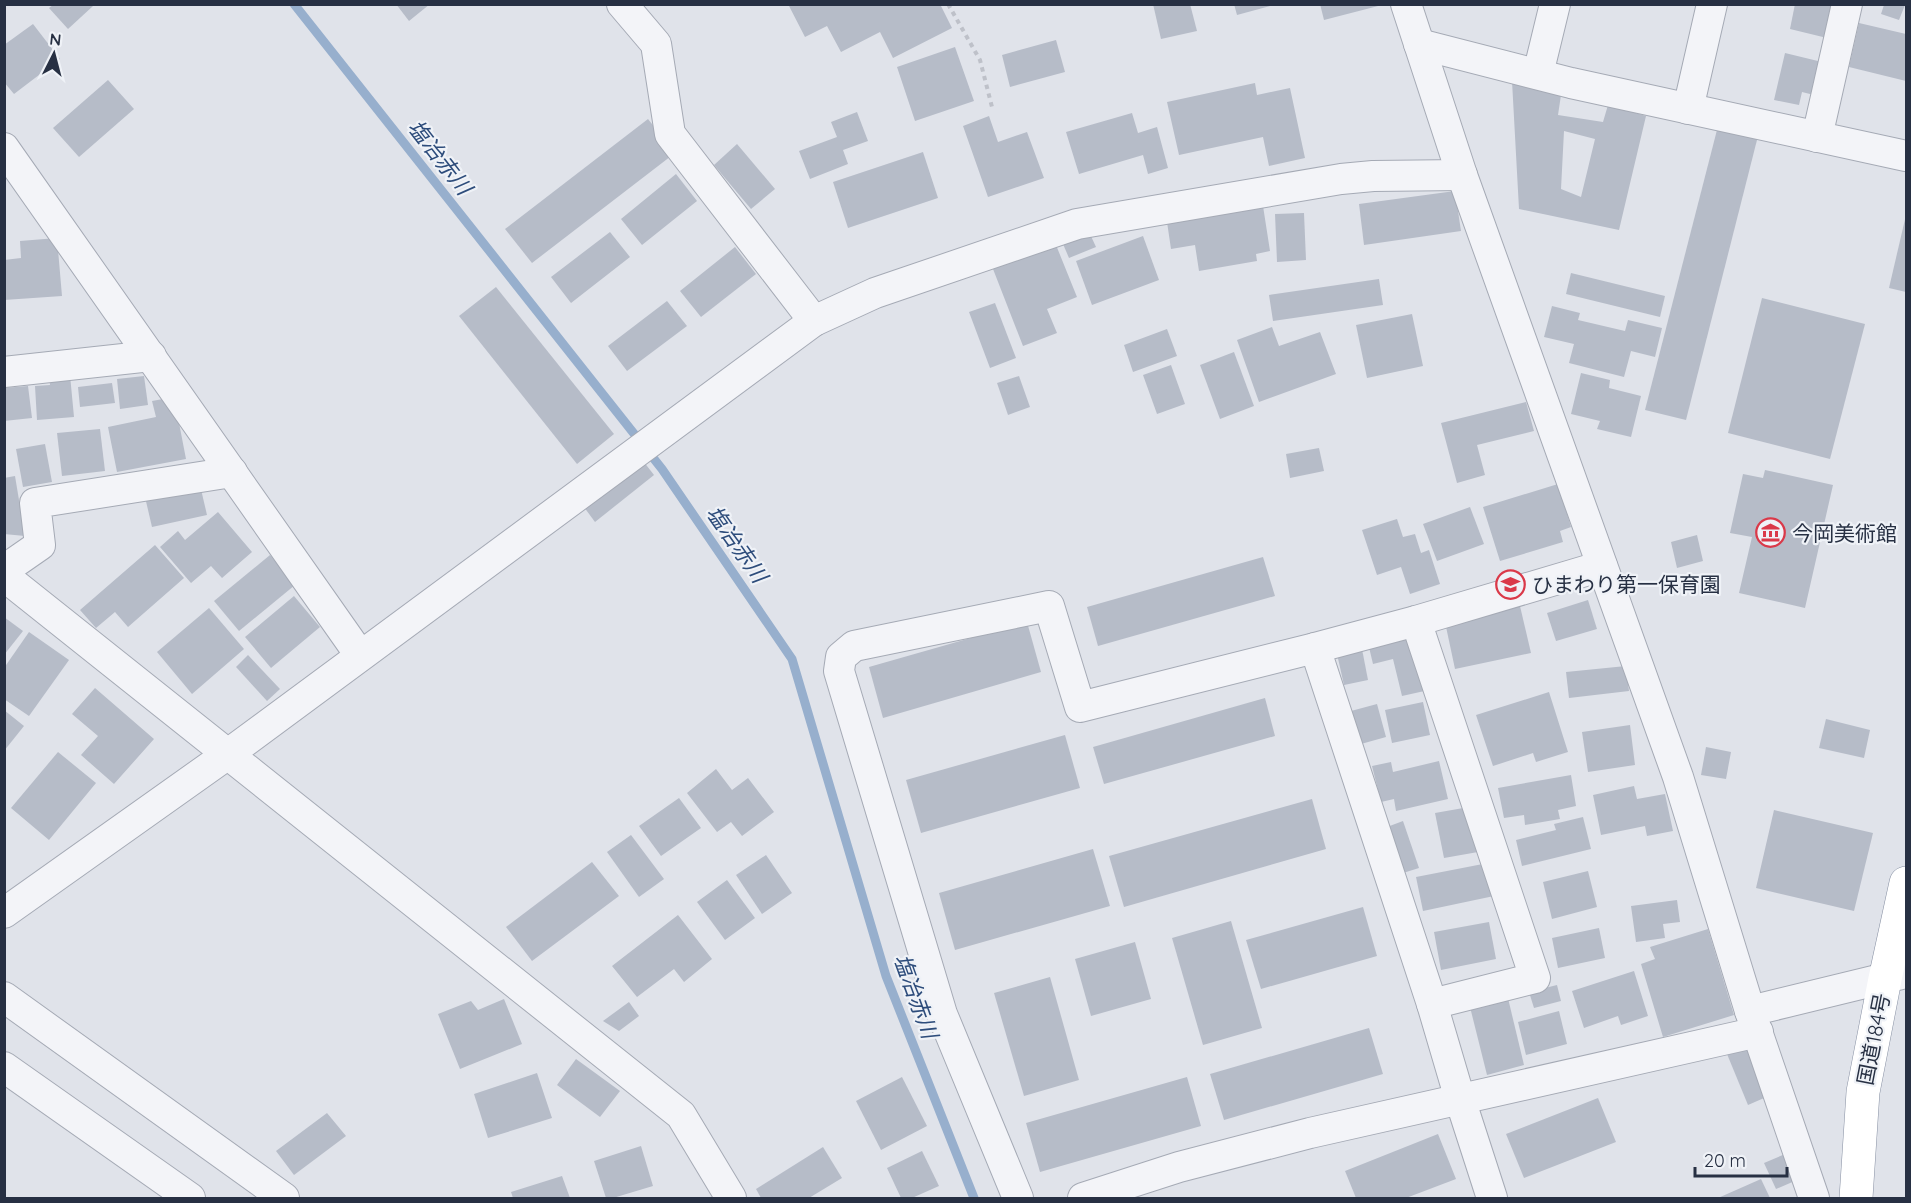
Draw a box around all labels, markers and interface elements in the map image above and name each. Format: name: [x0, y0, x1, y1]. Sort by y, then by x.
north arrow: [24, 24, 84, 84]
text: N: [49, 29, 62, 50]
water label: 塩冶赤川: [402, 114, 479, 202]
water label: 塩冶赤川: [700, 500, 775, 590]
museum icon: 今岡美術館: [1755, 517, 1787, 549]
place label: 今岡美術館: [1792, 520, 1897, 546]
school or university icon: ひまわり第一保育園: [1495, 568, 1527, 600]
place label: ひまわり第一保育園: [1532, 571, 1721, 597]
water label: 塩冶赤川: [888, 950, 945, 1044]
street label: 国道184号: [1851, 991, 1895, 1087]
scale bar: [1695, 1140, 1786, 1178]
text: 20 m: [1704, 1149, 1746, 1172]

